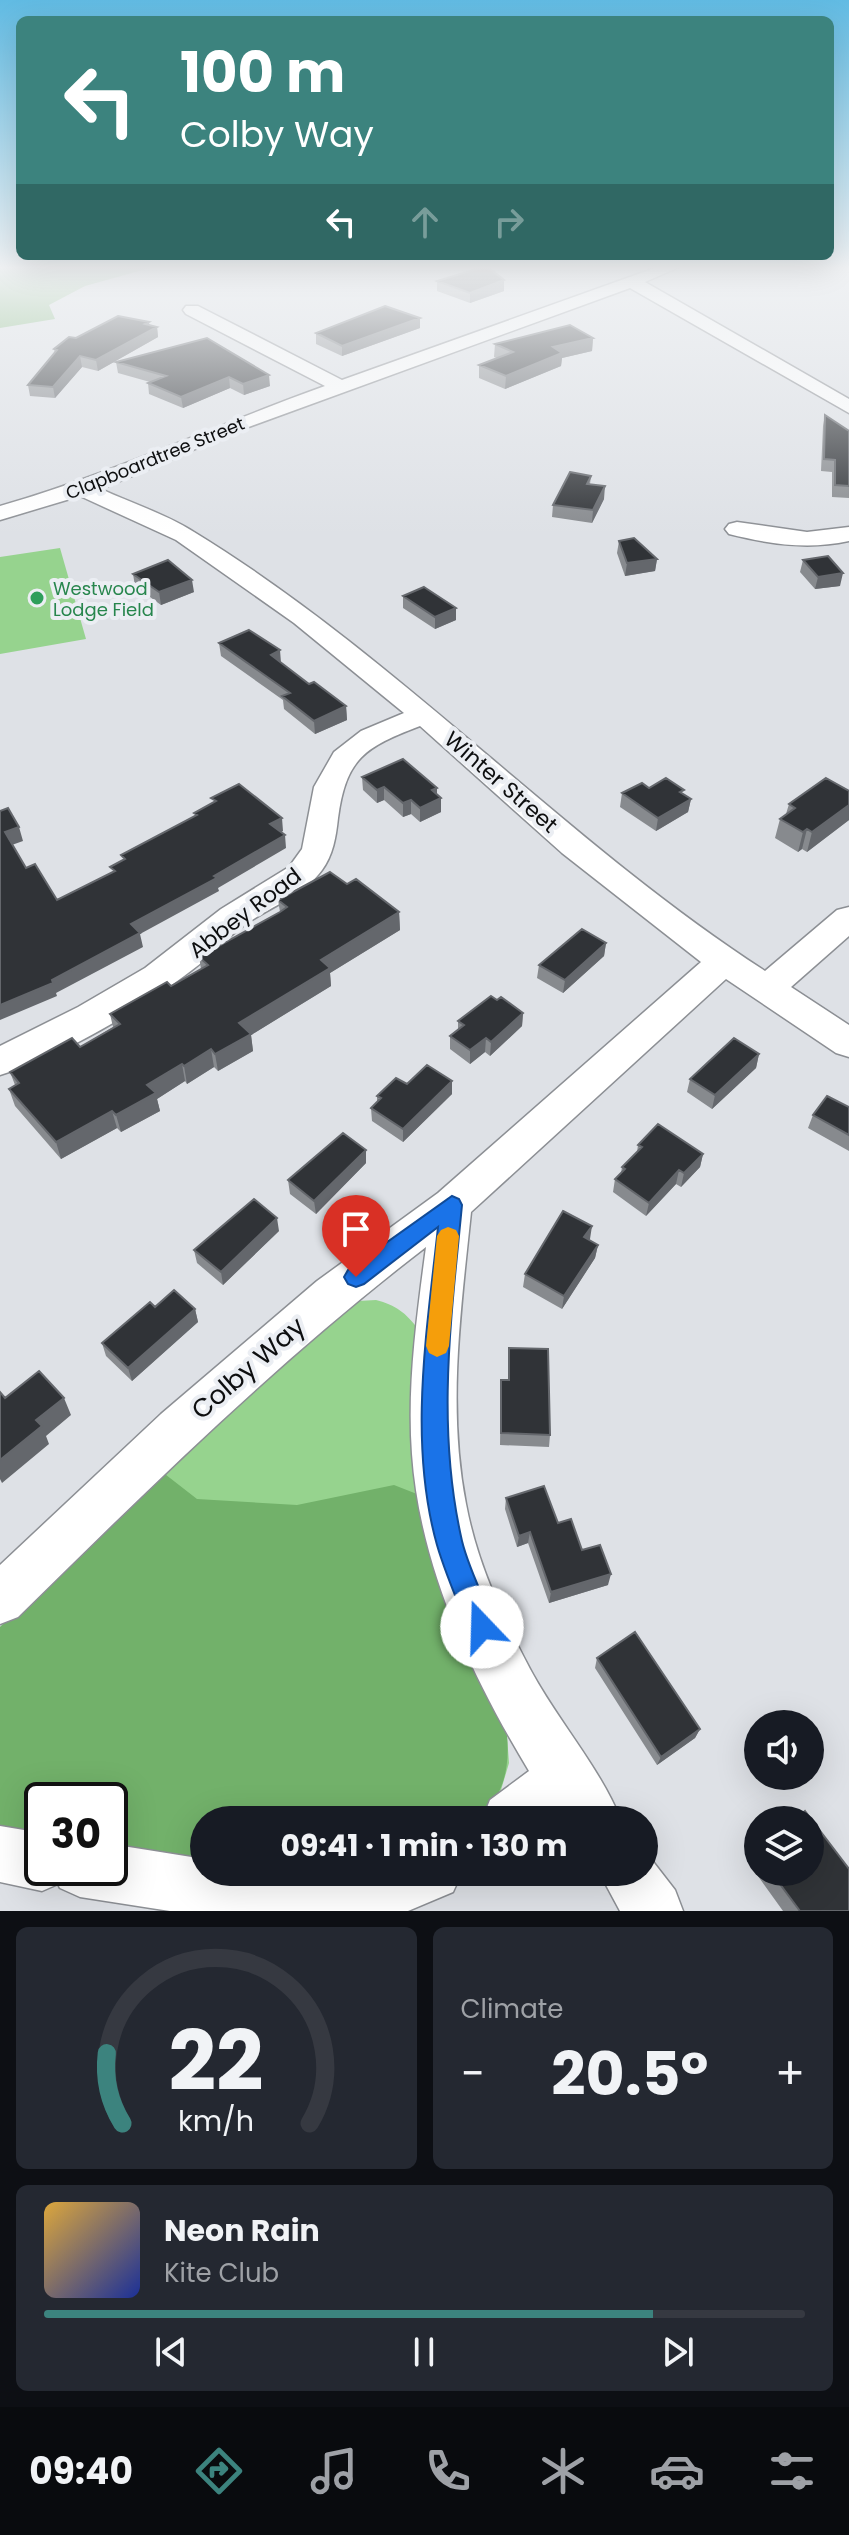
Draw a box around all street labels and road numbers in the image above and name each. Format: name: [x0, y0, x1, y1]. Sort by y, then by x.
street label: Clapboardtree Street: [62, 411, 248, 505]
street label: Winter Street: [438, 724, 564, 840]
street label: Abbey Road: [182, 860, 308, 966]
street label: Colby Way: [183, 1308, 313, 1427]

